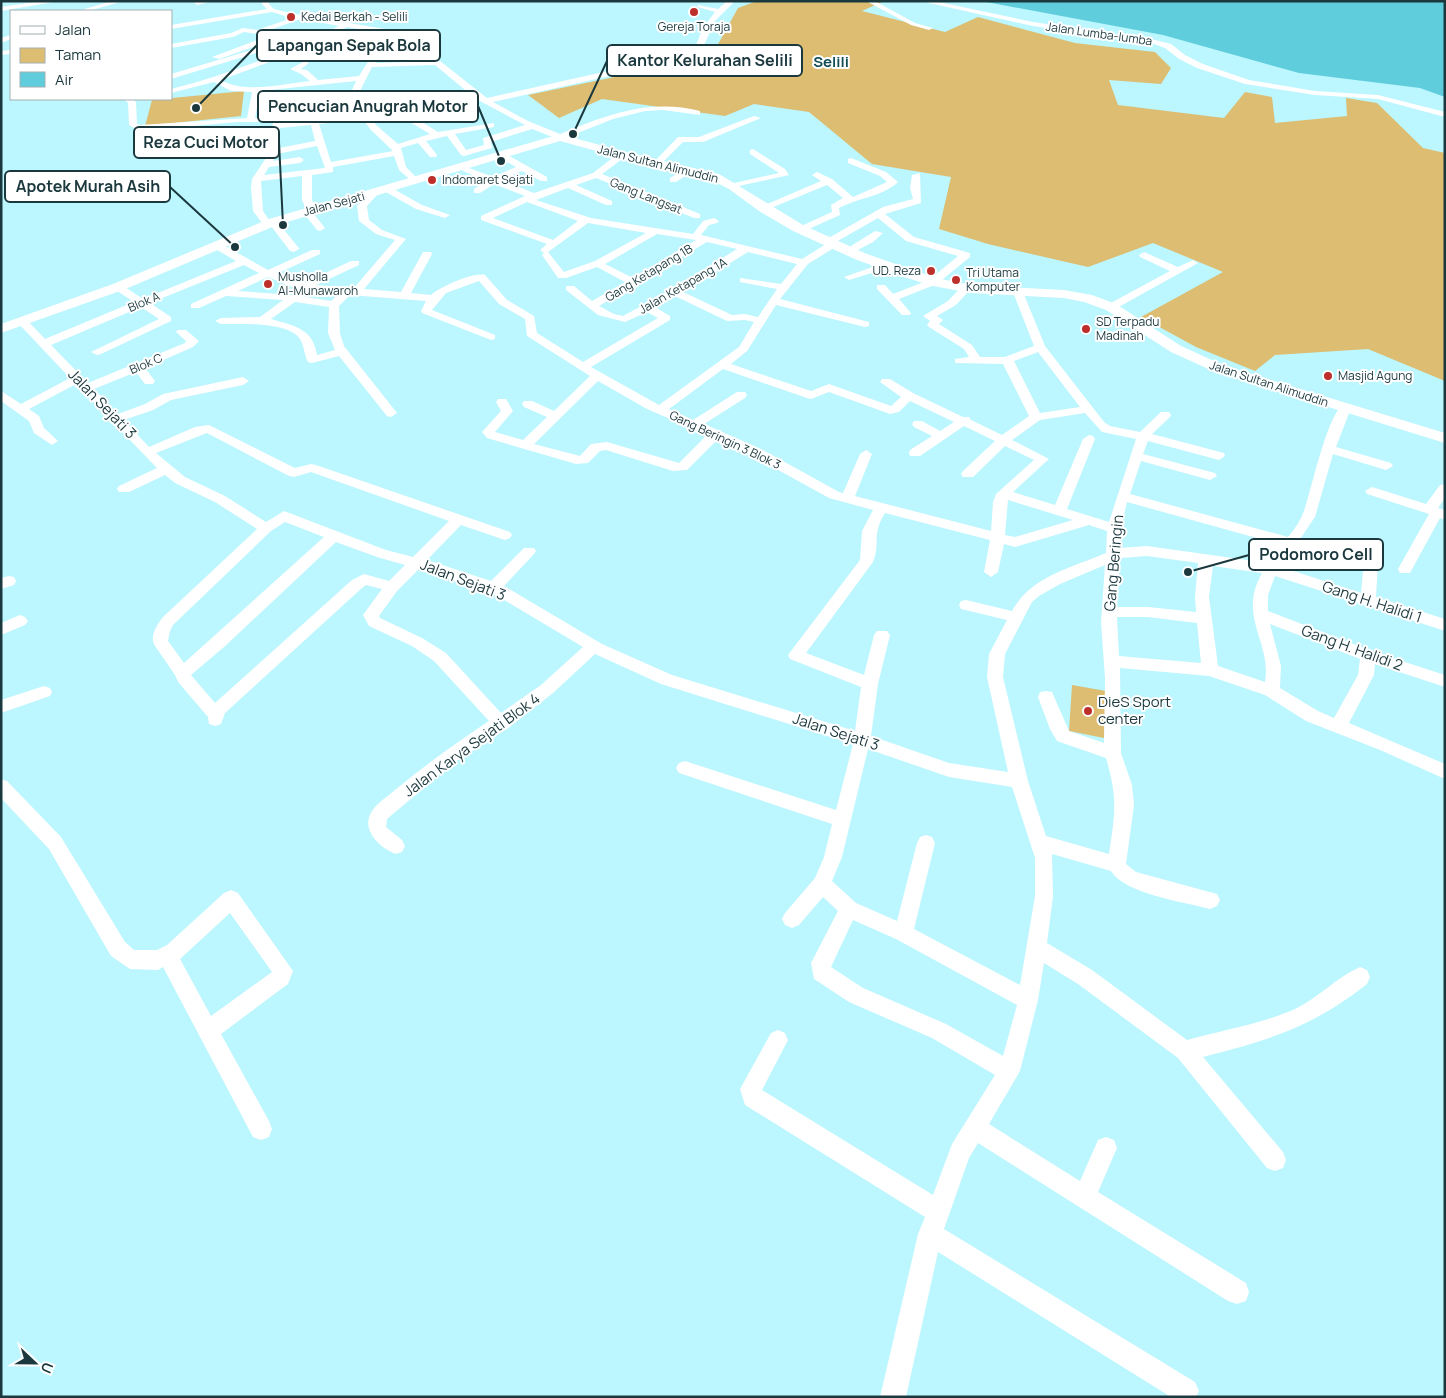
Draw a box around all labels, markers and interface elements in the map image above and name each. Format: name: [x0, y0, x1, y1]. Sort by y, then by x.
marker: Gereja Toraja: [688, 6, 700, 18]
place label: Kedai Berkah - Selili: [301, 8, 408, 25]
legend: [10, 10, 172, 100]
marker: Kedai Berkah - Selili: [285, 11, 297, 23]
place label: Gereja Toraja: [658, 18, 730, 35]
street label: Jalan Lumba-lumba: [1045, 18, 1153, 49]
text: Jalan: [55, 19, 91, 40]
callout: Lapangan Sepak Bola: [257, 30, 440, 61]
text: Lapangan Sepak Bola: [267, 34, 431, 56]
text: Taman: [55, 44, 101, 65]
callout: Kantor Kelurahan Selili: [607, 45, 802, 76]
text: Kantor Kelurahan Selili: [617, 49, 793, 71]
district label: Selili: [813, 51, 849, 72]
text: Air: [55, 69, 74, 90]
callout: Pencucian Anugrah Motor: [258, 91, 478, 122]
text: Pencucian Anugrah Motor: [268, 95, 468, 117]
callout: Reza Cuci Motor: [134, 127, 279, 158]
text: Reza Cuci Motor: [143, 131, 269, 153]
street label: Jalan Sultan Alimuddin: [596, 140, 720, 187]
callout: Apotek Murah Asih: [5, 171, 170, 202]
place label: Indomaret Sejati: [442, 171, 533, 188]
street label: Gang Langsat: [608, 173, 685, 218]
marker: Indomaret Sejati: [426, 174, 438, 186]
text: Apotek Murah Asih: [16, 175, 160, 197]
street label: Jalan Sejati: [301, 187, 366, 220]
street label: Gang Ketapang 1B: [602, 240, 696, 305]
street label: Jalan Ketapang 1A: [636, 253, 730, 318]
place label: UD. Reza: [872, 262, 921, 279]
place label: Tri Utama Komputer: [966, 264, 1021, 295]
marker: UD. Reza: [925, 265, 937, 277]
place label: Musholla Al-Munawaroh: [278, 268, 358, 299]
marker: Tri Utama Komputer: [950, 274, 962, 286]
marker: Musholla Al-Munawaroh: [262, 278, 274, 290]
street label: Blok A: [125, 287, 163, 316]
place label: SD Terpadu Madinah: [1096, 313, 1159, 344]
marker: SD Terpadu Madinah: [1080, 323, 1092, 335]
street label: Blok C: [127, 349, 165, 378]
street label: Jalan Sultan Alimuddin: [1207, 356, 1331, 411]
street label: Jalan Sejati 3: [64, 364, 141, 443]
place label: Masjid Agung: [1338, 367, 1412, 384]
marker: Masjid Agung: [1322, 370, 1334, 382]
street label: Gang Beringin 3 Blok 3: [667, 406, 784, 473]
street label: Gang Beringin: [1099, 514, 1128, 612]
callout: Podomoro Cell: [1249, 539, 1383, 570]
text: Podomoro Cell: [1259, 543, 1373, 565]
street label: Jalan Sejati 3: [417, 554, 509, 605]
street label: Gang H. Halidi 1: [1320, 576, 1425, 628]
street label: Gang H. Halidi 2: [1299, 619, 1406, 676]
street label: Jalan Karya Sejati Blok 4: [399, 688, 544, 801]
place label: DieS Sport center: [1098, 691, 1171, 729]
marker: DieS Sport center: [1082, 705, 1094, 717]
street label: Jalan Sejati 3: [790, 708, 882, 755]
north arrow: [10, 1338, 60, 1388]
text: U: [37, 1360, 58, 1376]

